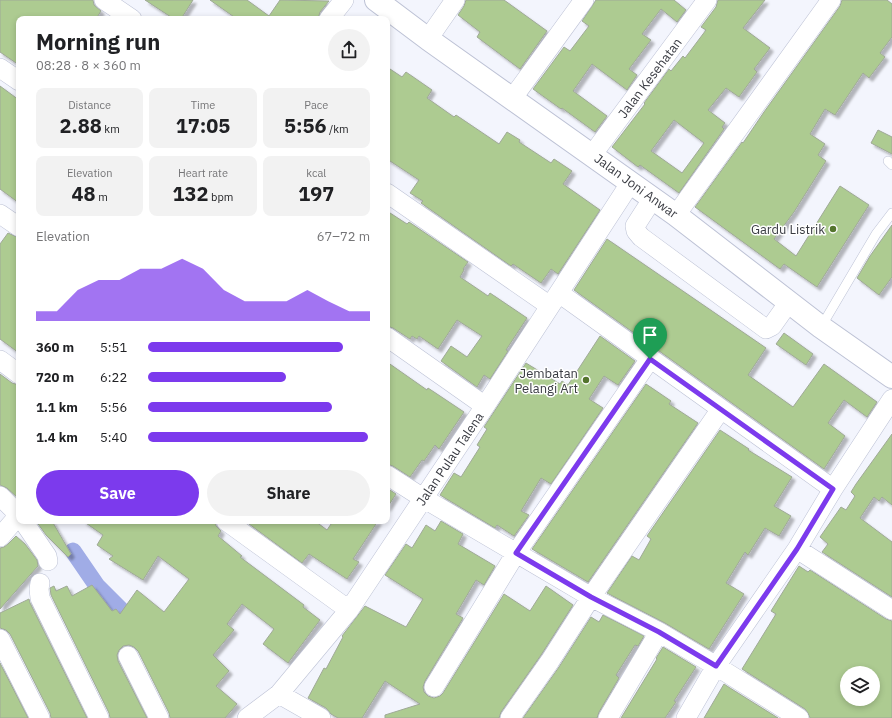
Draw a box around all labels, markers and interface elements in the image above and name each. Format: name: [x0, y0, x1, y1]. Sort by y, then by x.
text: Morning run: [36, 27, 160, 56]
button: share: [328, 29, 370, 71]
street label: Jalan Kesehatan: [614, 34, 686, 122]
text: 08:28 · 8 × 360 m: [36, 57, 141, 74]
text: Distance: [68, 98, 111, 112]
text: Time: [191, 98, 215, 112]
text: Pace: [304, 98, 328, 112]
text: 2.88: [60, 112, 102, 139]
text: 17:05: [176, 112, 230, 139]
text: 5:56: [284, 112, 327, 139]
text: km: [102, 122, 120, 136]
text: /km: [327, 122, 349, 136]
street label: Jalan Joni Anwar: [591, 150, 681, 222]
text: Elevation: [67, 166, 112, 180]
text: Heart rate: [178, 166, 228, 180]
text: kcal: [306, 166, 326, 180]
text: 48: [72, 180, 96, 207]
text: 132: [173, 180, 209, 207]
text: 197: [298, 180, 334, 207]
text: m: [96, 190, 108, 204]
text: bpm: [209, 190, 233, 204]
place label: Gardu Listrik: [751, 221, 825, 238]
marker: Gardu Listrik: [828, 224, 838, 234]
text: Elevation: [36, 228, 90, 245]
text: 67–72 m: [317, 228, 370, 245]
pin: [633, 318, 667, 359]
icon: arrive: [639, 324, 661, 346]
text: 360 m: [36, 339, 74, 356]
text: 5:51: [100, 339, 127, 356]
place label: Jembatan Pelangi Art: [514, 365, 578, 397]
text: 720 m: [36, 369, 74, 386]
text: 6:22: [100, 369, 127, 386]
marker: Jembatan Pelangi Art: [581, 375, 591, 385]
text: 1.1 km: [36, 399, 78, 416]
text: 5:56: [100, 399, 127, 416]
street label: Jalan Pulau Talena: [412, 409, 488, 509]
text: 1.4 km: [36, 429, 78, 446]
text: 5:40: [100, 429, 127, 446]
button: Save: [36, 470, 199, 516]
button: Share: [207, 470, 370, 516]
map controls: [840, 666, 880, 706]
button: layers: [840, 666, 880, 706]

